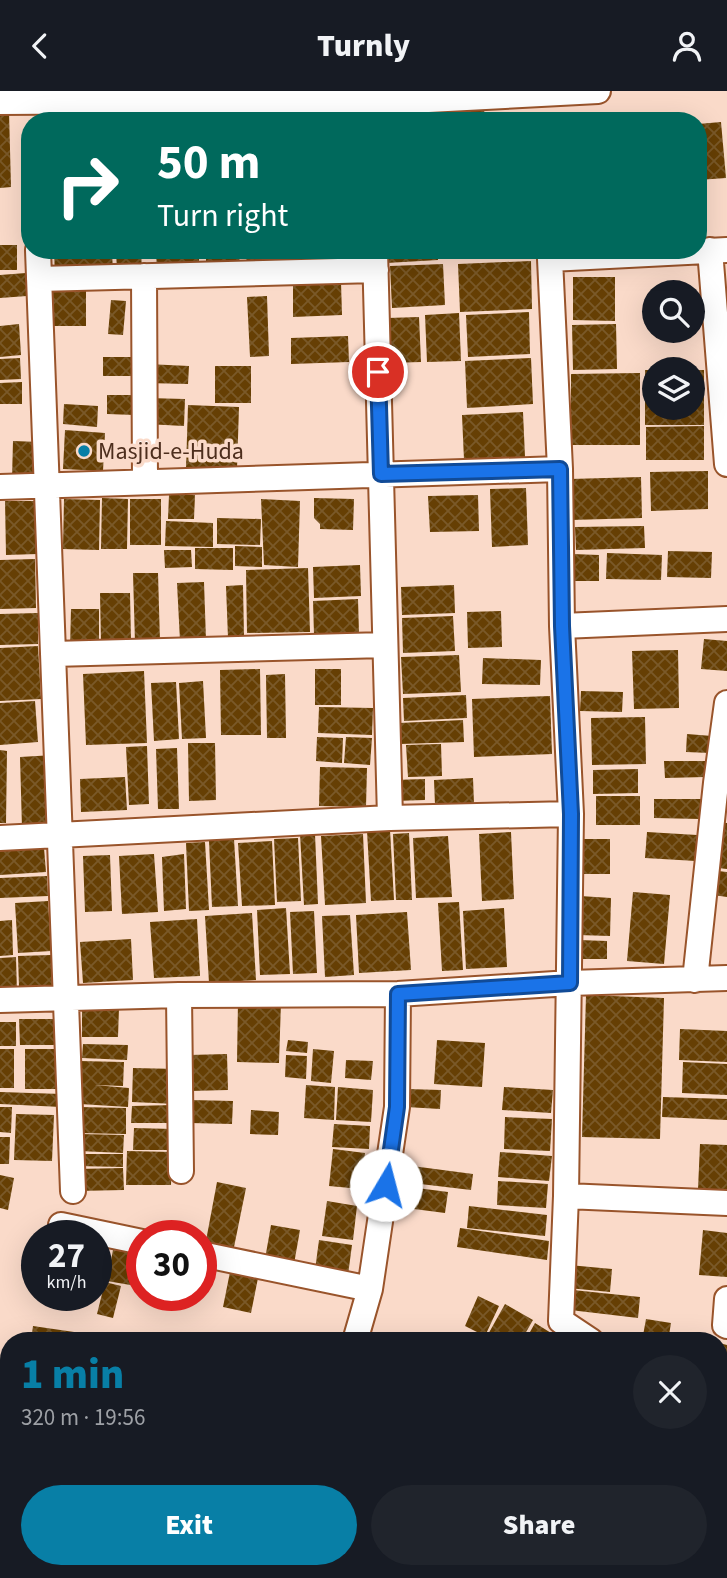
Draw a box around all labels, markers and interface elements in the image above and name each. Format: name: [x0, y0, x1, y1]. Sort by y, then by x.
text: Turnly: [317, 23, 410, 69]
icon: back: [21, 27, 59, 65]
icon: person: [668, 27, 706, 65]
text: 50 m: [157, 128, 261, 198]
icon: right: [42, 140, 133, 231]
text: Turn right: [157, 193, 288, 239]
map controls: [642, 280, 705, 420]
button: search: [642, 280, 705, 343]
pin: [348, 342, 408, 402]
icon: arrive: [359, 353, 397, 391]
button: layers: [642, 357, 705, 420]
place label: Masjid-e-Huda: [98, 434, 244, 469]
marker: Masjid-e-Huda: [76, 443, 92, 459]
position arrow: [349, 1148, 423, 1222]
speed limit sign: 30: [126, 1220, 217, 1311]
text: 27: [48, 1231, 85, 1281]
text: km/h: [47, 1270, 86, 1295]
text: 1 min: [21, 1345, 124, 1405]
button: close: [633, 1355, 707, 1429]
text: 320 m · 19:56: [21, 1401, 145, 1434]
button: Exit: [21, 1485, 357, 1565]
button: Share: [371, 1485, 707, 1565]

